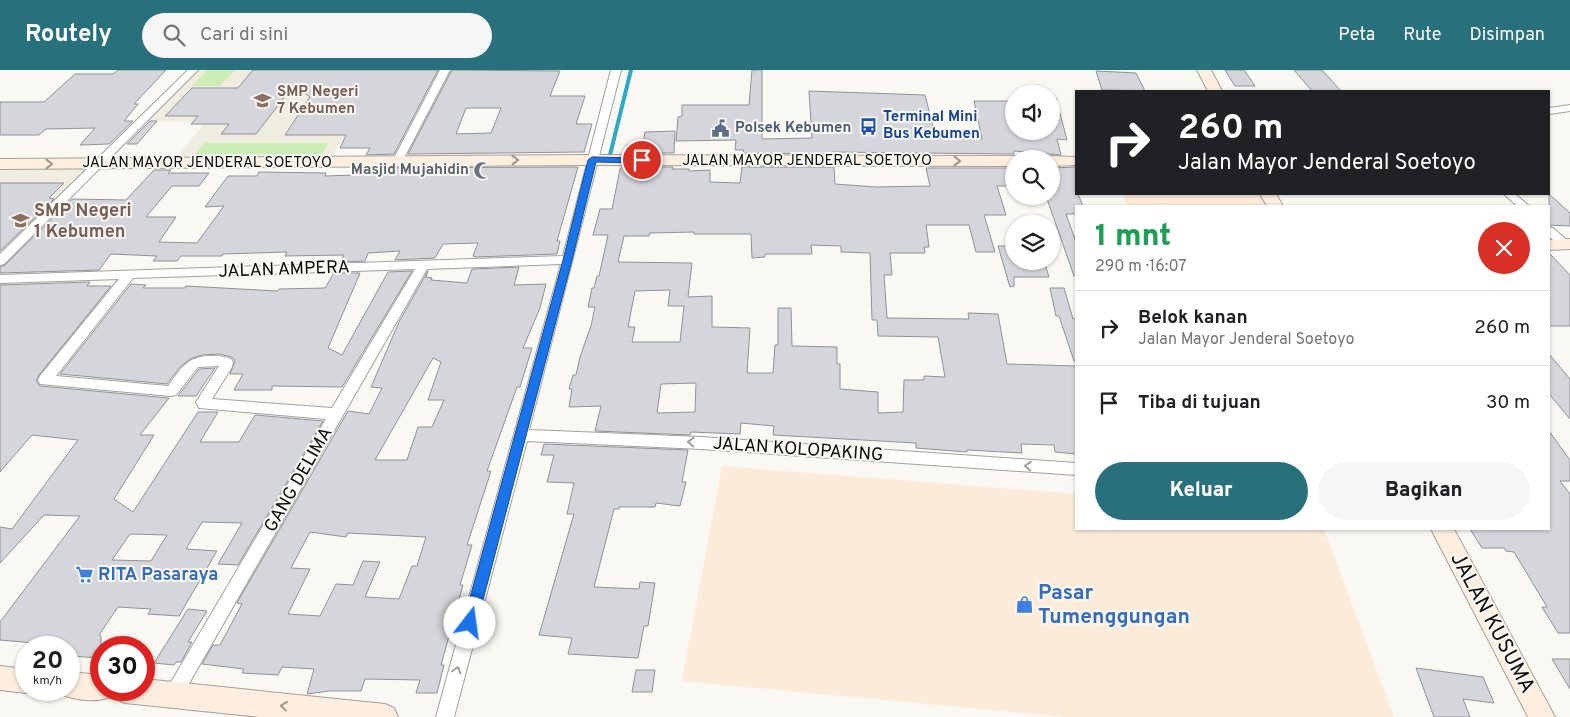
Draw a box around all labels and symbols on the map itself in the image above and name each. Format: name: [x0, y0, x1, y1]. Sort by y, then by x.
place label: SMP Negeri 7 Kebumen: [277, 83, 358, 119]
school or university icon: SMP Negeri 7 Kebumen: [253, 91, 273, 111]
place label: Terminal Mini Bus Kebumen: [883, 108, 980, 144]
bus stop icon: Terminal Mini Bus Kebumen: [859, 116, 879, 136]
public building icon: Polsek Kebumen: [711, 118, 731, 138]
place label: Polsek Kebumen: [735, 119, 851, 138]
pin: [621, 139, 663, 181]
street label: JALAN MAYOR JENDERAL SOETOYO: [682, 152, 932, 171]
street label: JALAN MAYOR JENDERAL SOETOYO: [82, 154, 332, 173]
one-way arrow: [512, 155, 519, 165]
one-way arrow: [954, 156, 962, 166]
one-way arrow: [45, 159, 53, 169]
mosque icon: Masjid Mujahidin: [473, 160, 493, 180]
place label: Masjid Mujahidin: [351, 161, 469, 180]
place label: SMP Negeri 1 Kebumen: [34, 200, 132, 244]
school or university icon: SMP Negeri 1 Kebumen: [10, 211, 30, 231]
street label: JALAN AMPERA: [218, 256, 350, 284]
street label: GANG DELIMA: [260, 423, 338, 537]
street label: JALAN KOLOPAKING: [712, 433, 884, 467]
one-way arrow: [687, 437, 695, 448]
one-way arrow: [1023, 461, 1031, 472]
street label: JALAN KUSUMA: [1443, 548, 1541, 698]
place label: RITA Pasaraya: [98, 564, 218, 587]
supermarket icon: RITA Pasaraya: [74, 565, 94, 585]
place label: Pasar Tumenggungan: [1038, 580, 1190, 631]
shop icon: Pasar Tumenggungan: [1014, 595, 1034, 615]
position arrow: [443, 596, 495, 648]
speed limit sign: 30: [90, 636, 155, 701]
one-way arrow: [451, 665, 462, 674]
one-way arrow: [280, 701, 288, 712]

